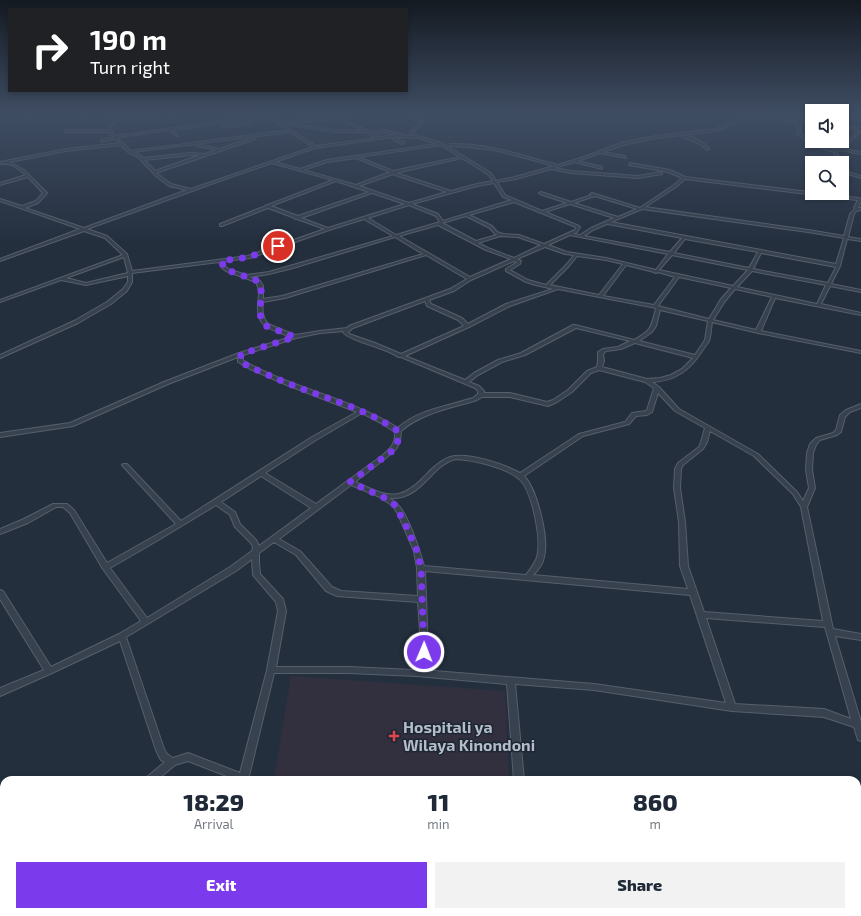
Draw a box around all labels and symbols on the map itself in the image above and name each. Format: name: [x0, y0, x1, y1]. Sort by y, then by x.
pin: [261, 229, 295, 263]
position arrow: [403, 631, 445, 673]
place label: Hospitali ya Wilaya Kinondoni: [403, 717, 535, 755]
marker: Hospitali ya Wilaya Kinondoni: [388, 730, 400, 742]

